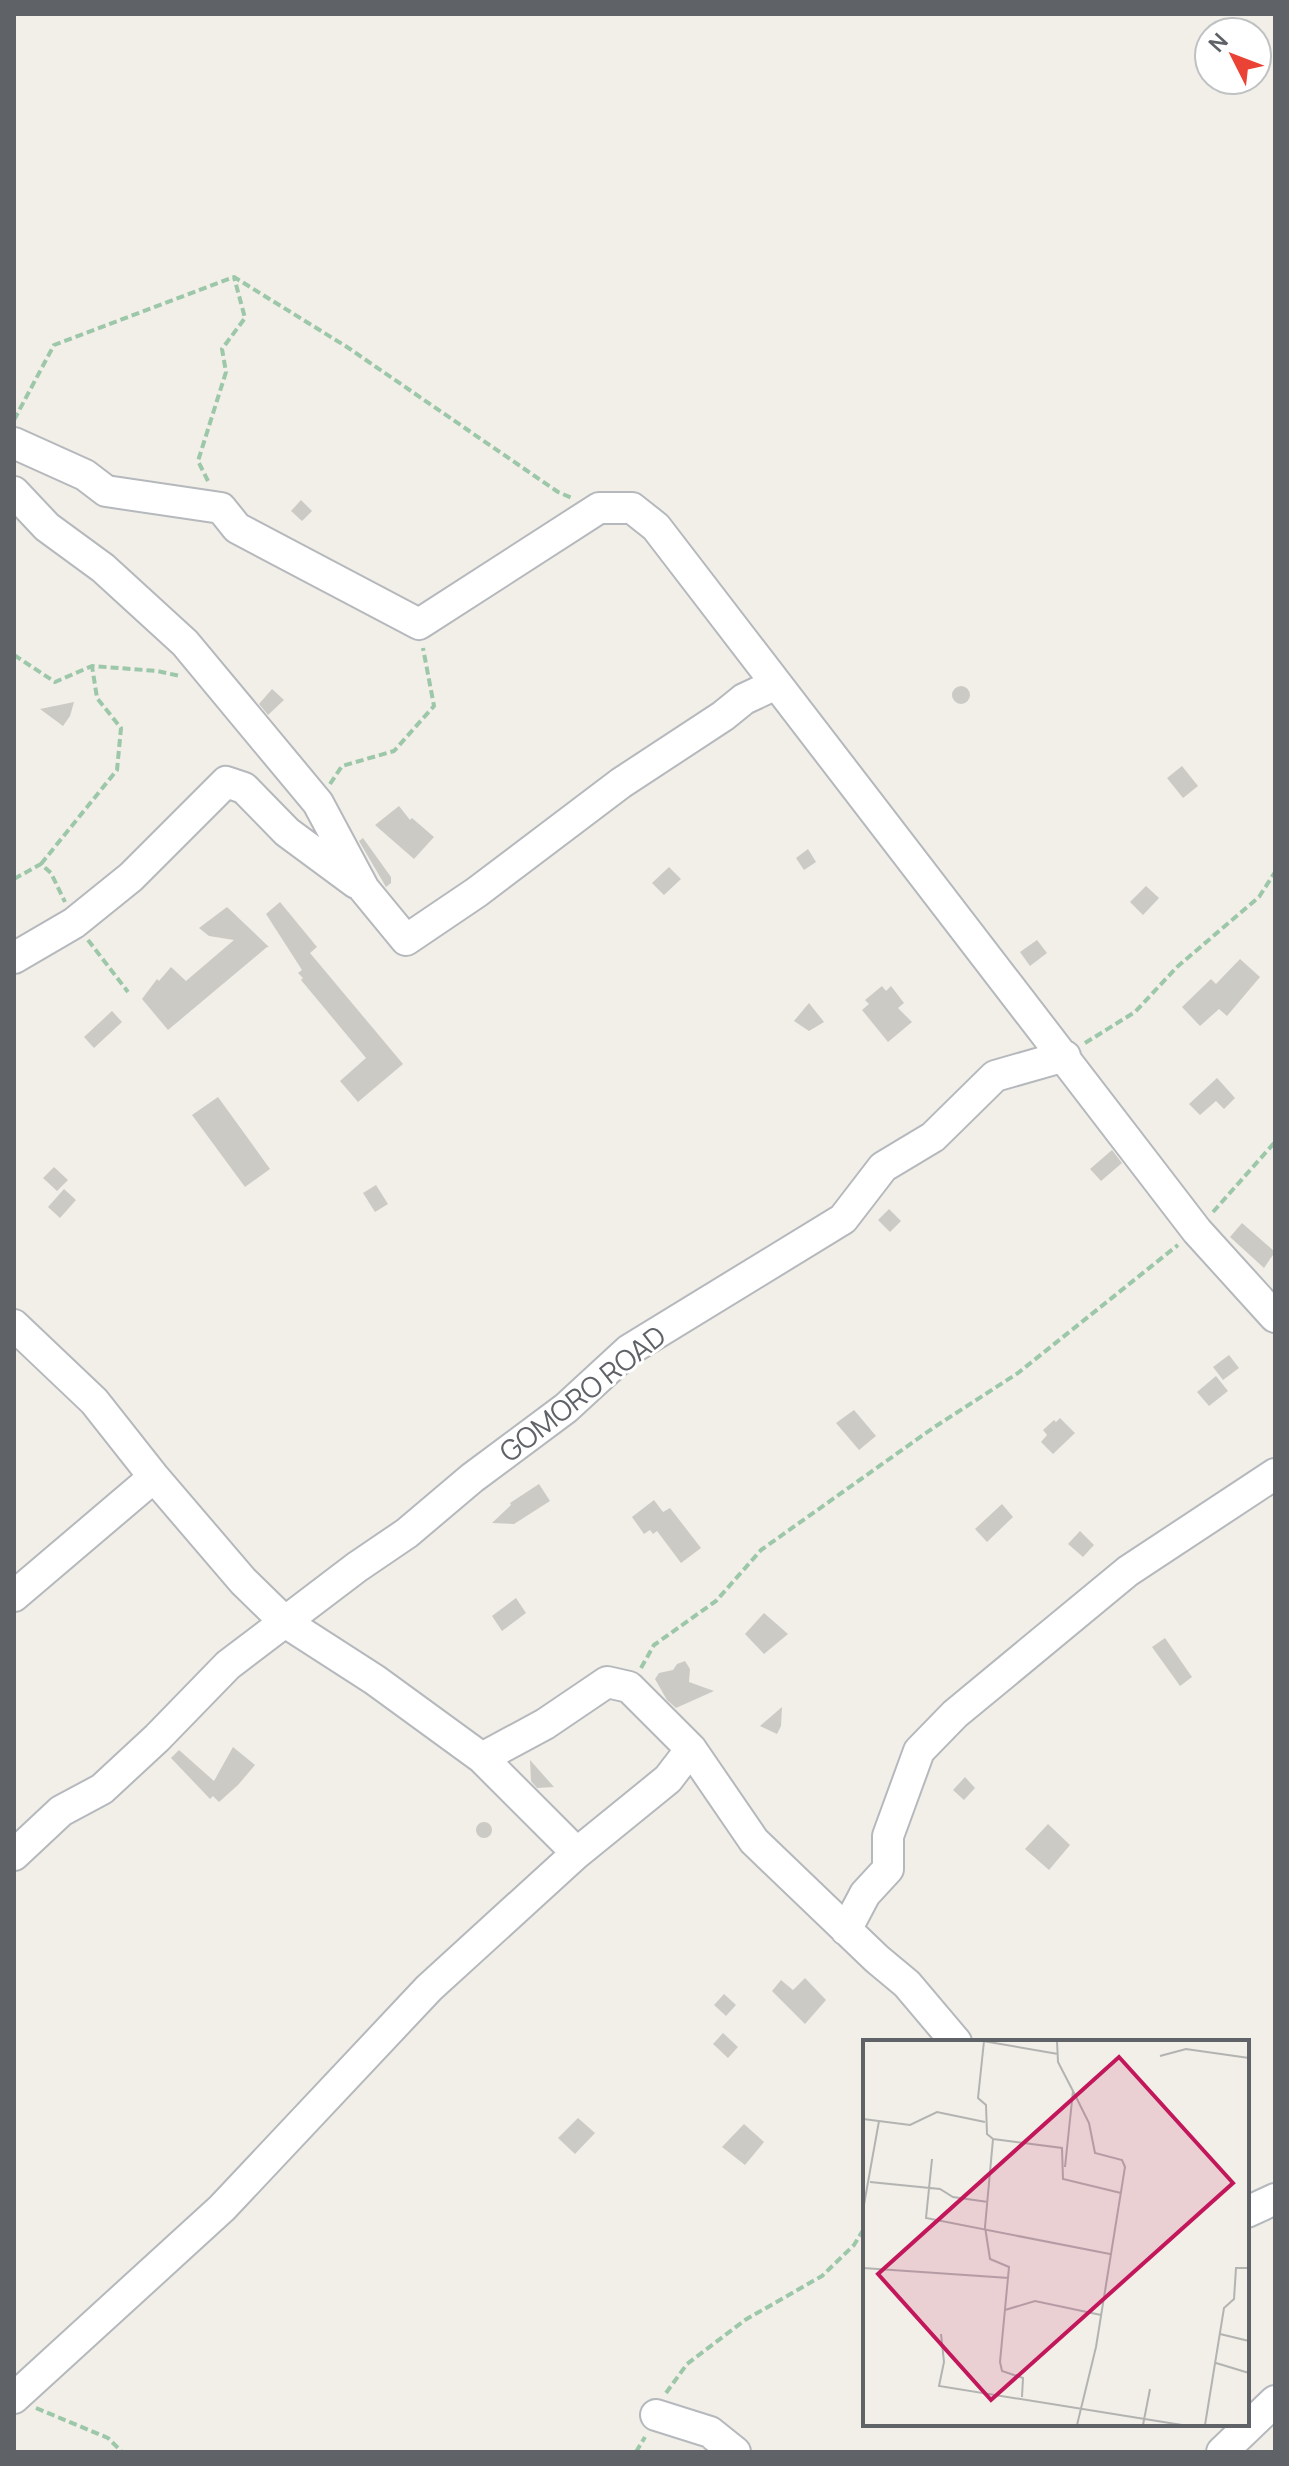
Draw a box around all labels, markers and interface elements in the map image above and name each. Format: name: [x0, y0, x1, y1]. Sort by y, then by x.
north arrow: [1193, 16, 1273, 96]
text: N: [1202, 27, 1235, 59]
street label: GOMORO ROAD: [491, 1316, 673, 1470]
inset map: [863, 2040, 1249, 2426]

